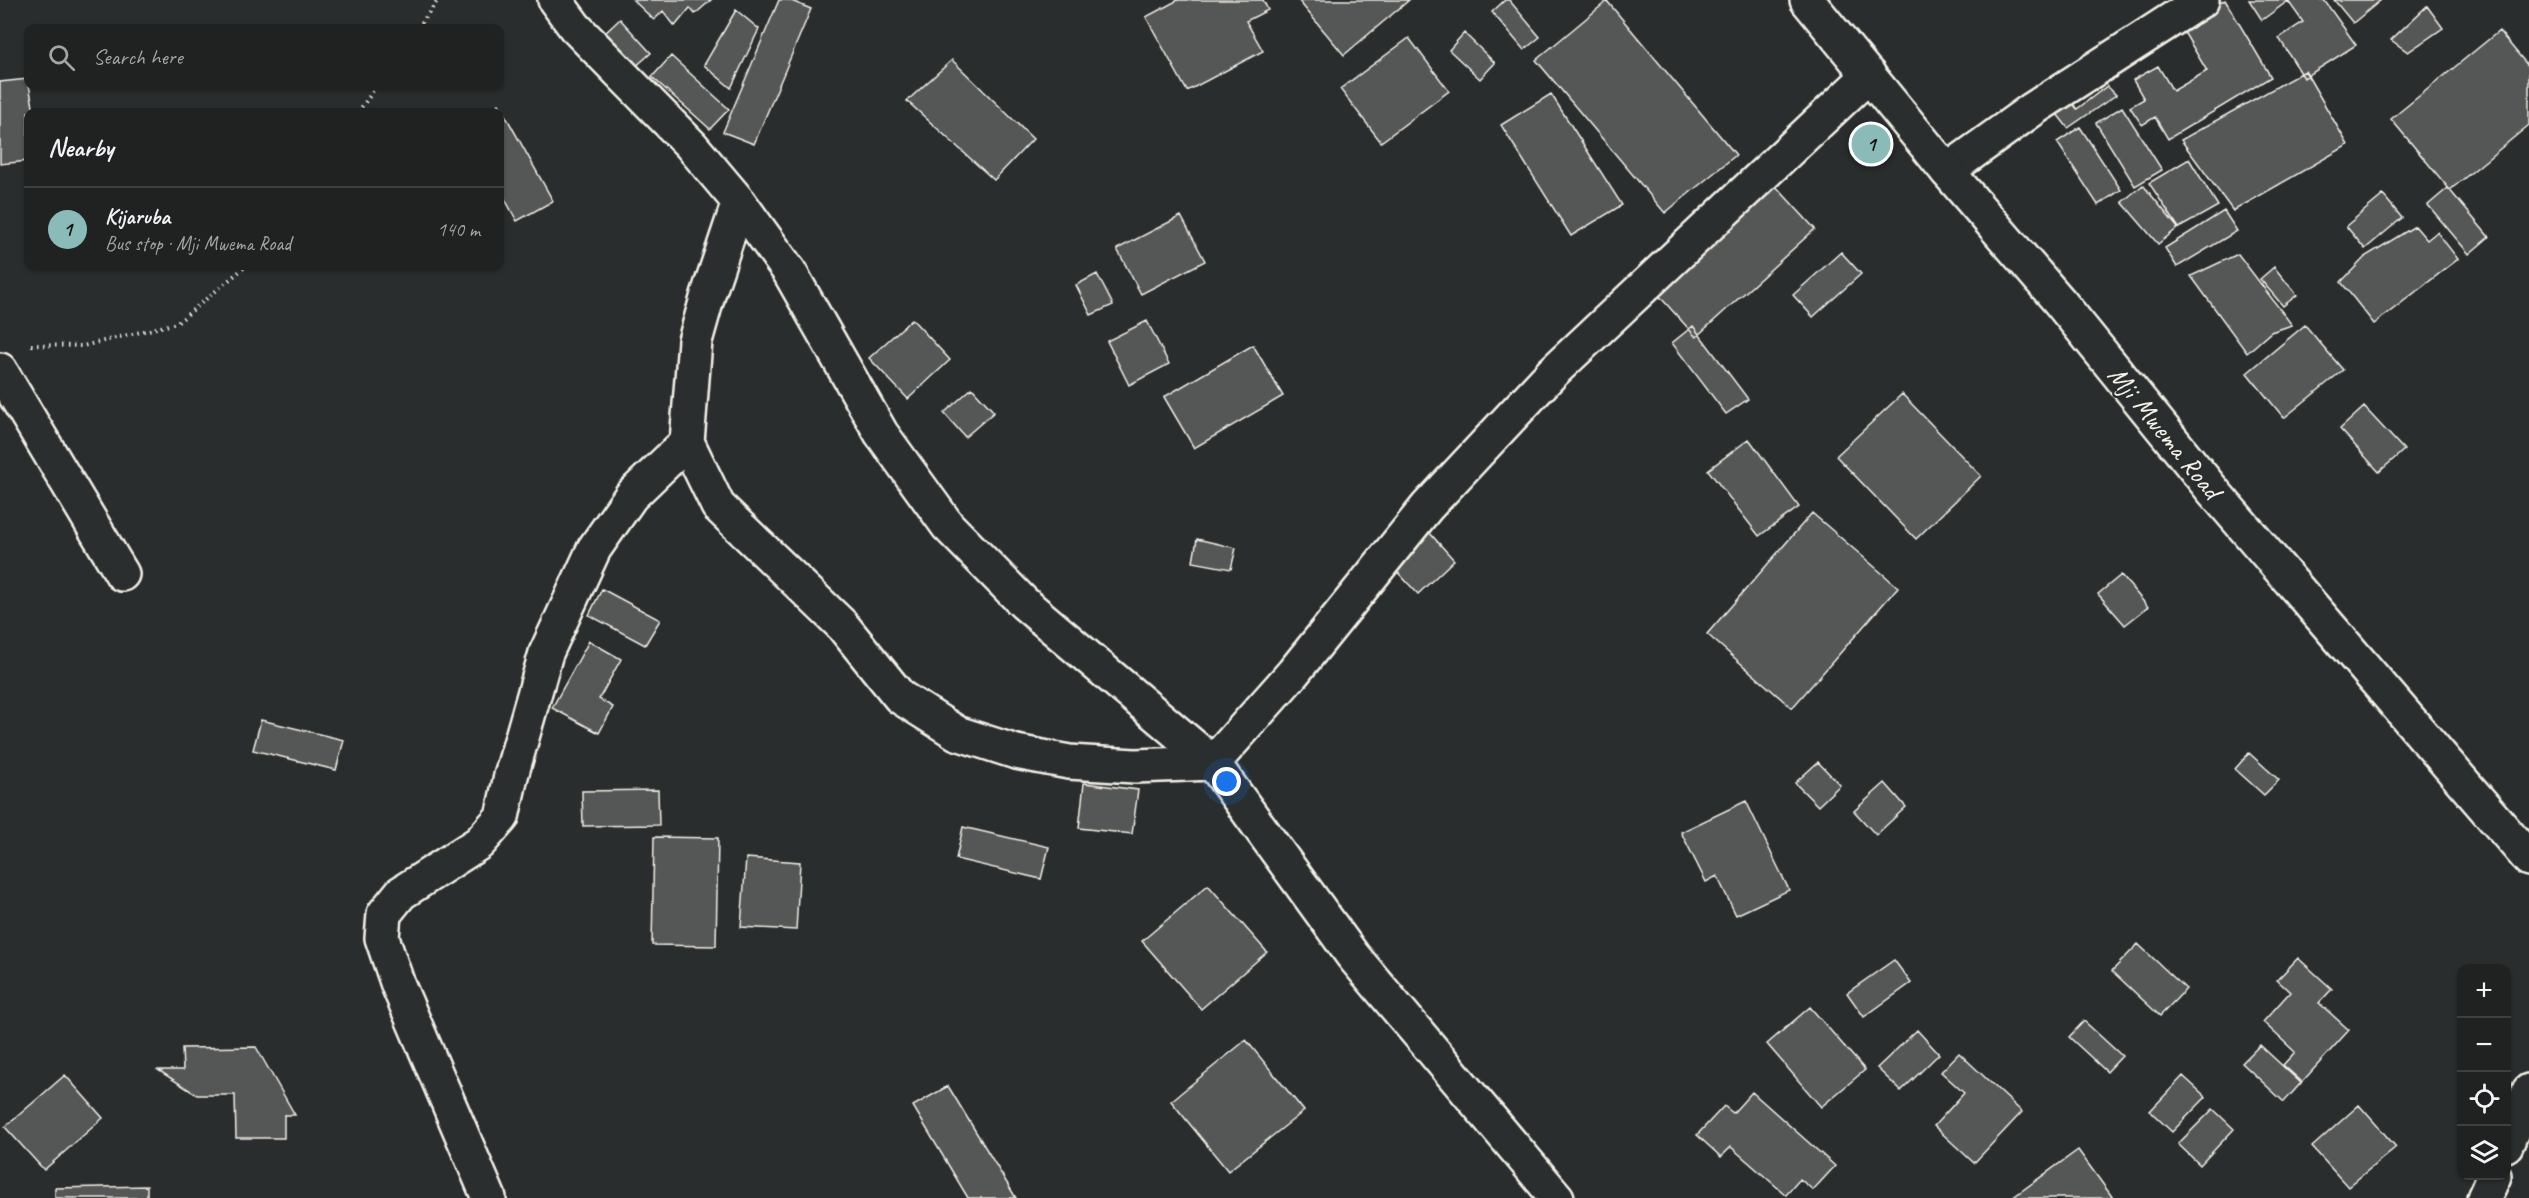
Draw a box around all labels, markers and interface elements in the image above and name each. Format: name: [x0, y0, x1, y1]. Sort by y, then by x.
search box: [24, 24, 504, 90]
icon: search: [45, 41, 78, 74]
text: Search here: [93, 43, 183, 71]
pin: 1: [1852, 122, 1890, 166]
text: Nearby: [48, 131, 113, 164]
text: Kijaruba: [105, 203, 170, 231]
text: 1: [63, 217, 72, 242]
text: 140 m: [437, 217, 480, 242]
text: Bus stop · Mji Mwema Road: [105, 231, 291, 256]
street label: Mji Mwema Road: [2101, 358, 2232, 509]
your location: [1212, 767, 1241, 796]
map controls: [2457, 964, 2511, 1180]
button: +: [2457, 964, 2511, 1018]
button: −: [2457, 1018, 2511, 1072]
button: locate: [2457, 1072, 2511, 1126]
button: layers: [2457, 1126, 2511, 1180]

